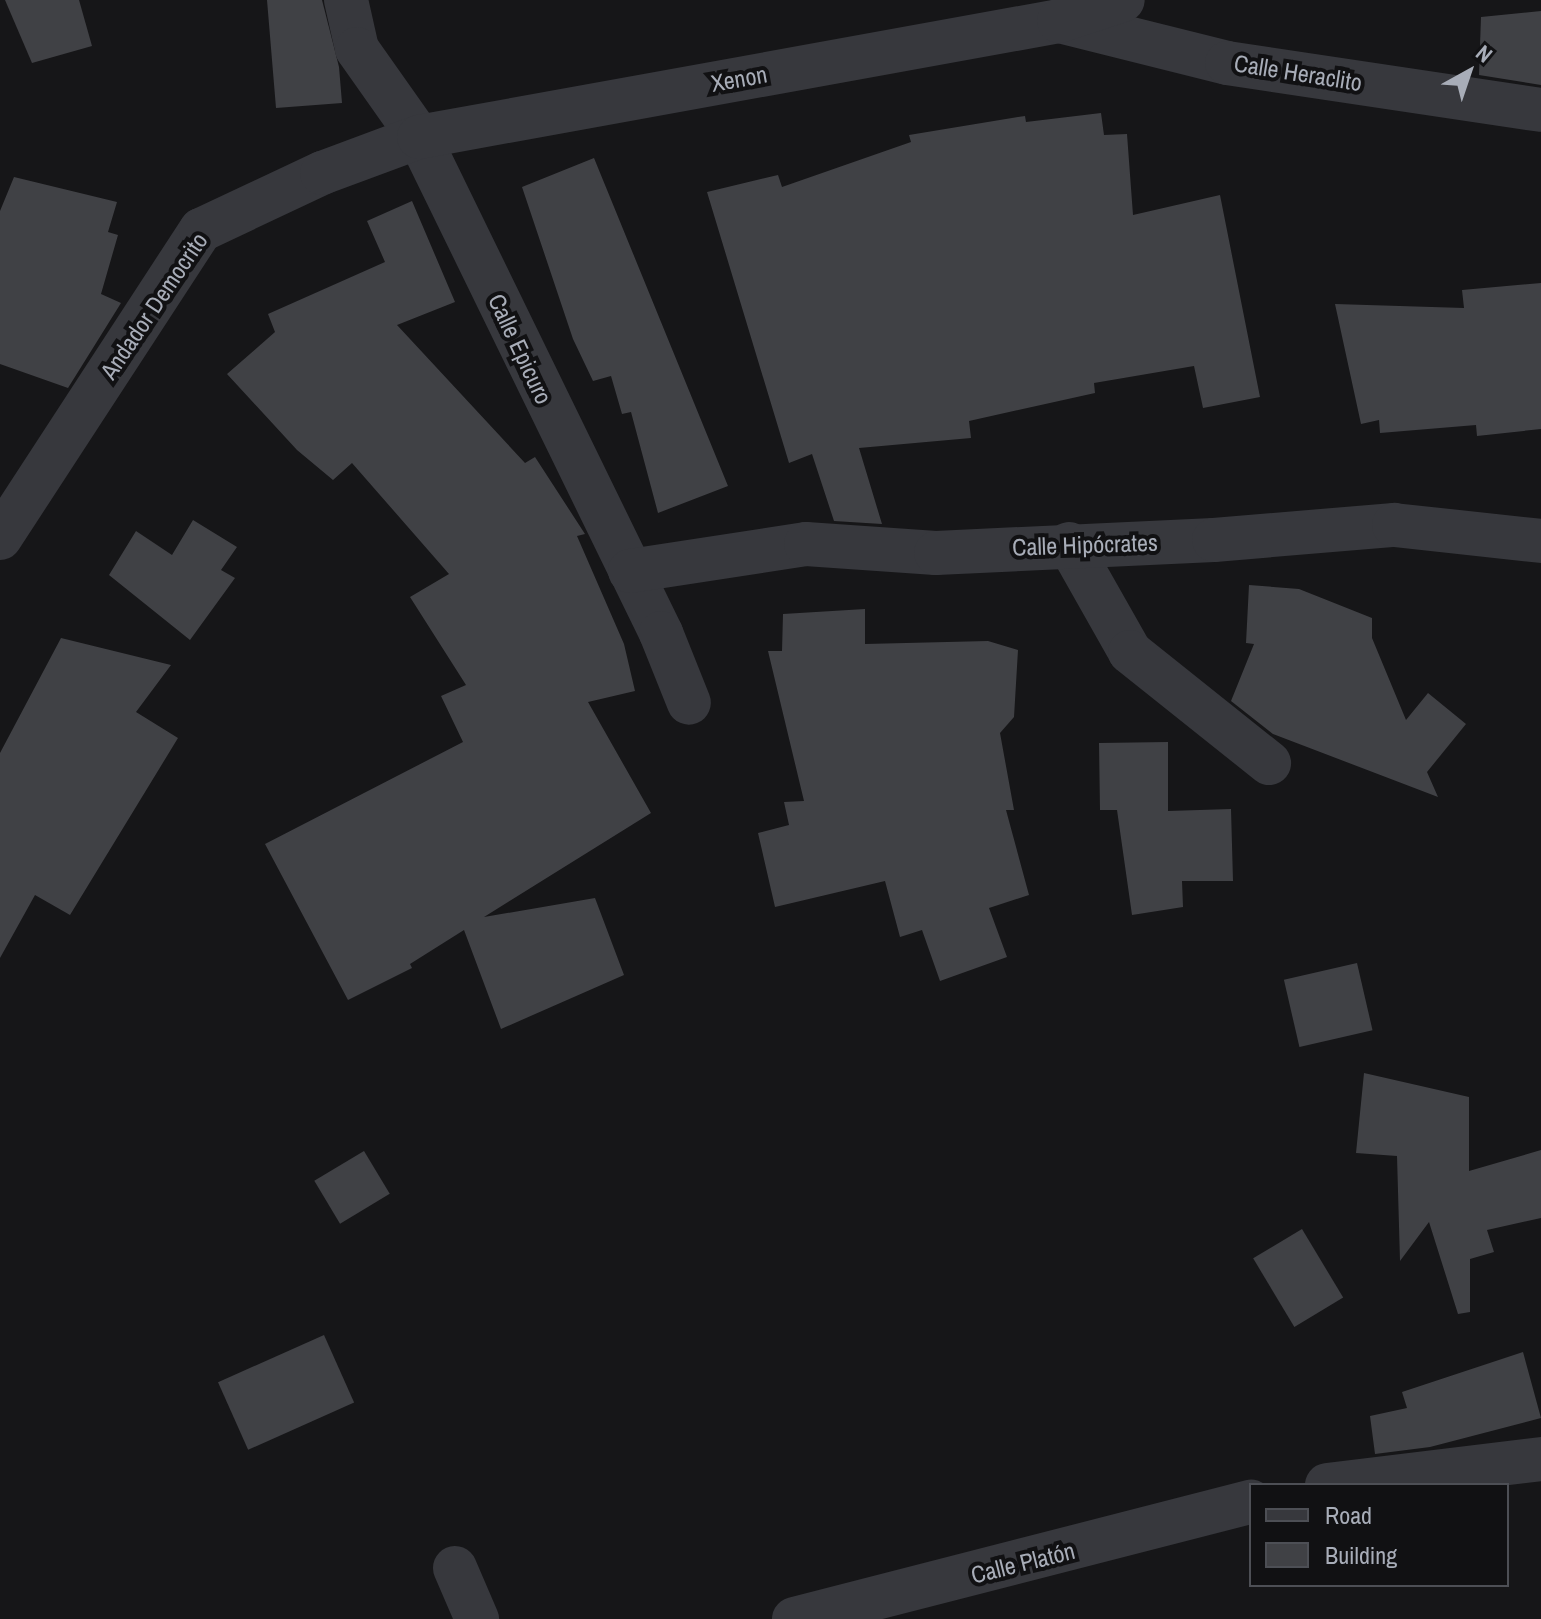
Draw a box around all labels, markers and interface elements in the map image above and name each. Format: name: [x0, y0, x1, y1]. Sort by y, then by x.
north arrow: [1429, 32, 1509, 112]
text: N: [1470, 38, 1499, 69]
street label: Calle Heraclito: [1232, 49, 1364, 97]
street label: Xenon: [709, 60, 769, 98]
street label: Andador Democrito: [94, 227, 214, 385]
street label: Calle Epicuro: [482, 289, 558, 409]
street label: Calle Hipócrates: [1012, 528, 1158, 562]
legend: [1249, 1483, 1509, 1587]
text: Road: [1325, 1499, 1372, 1531]
street label: Calle Platón: [968, 1536, 1078, 1590]
text: Building: [1325, 1539, 1397, 1571]

